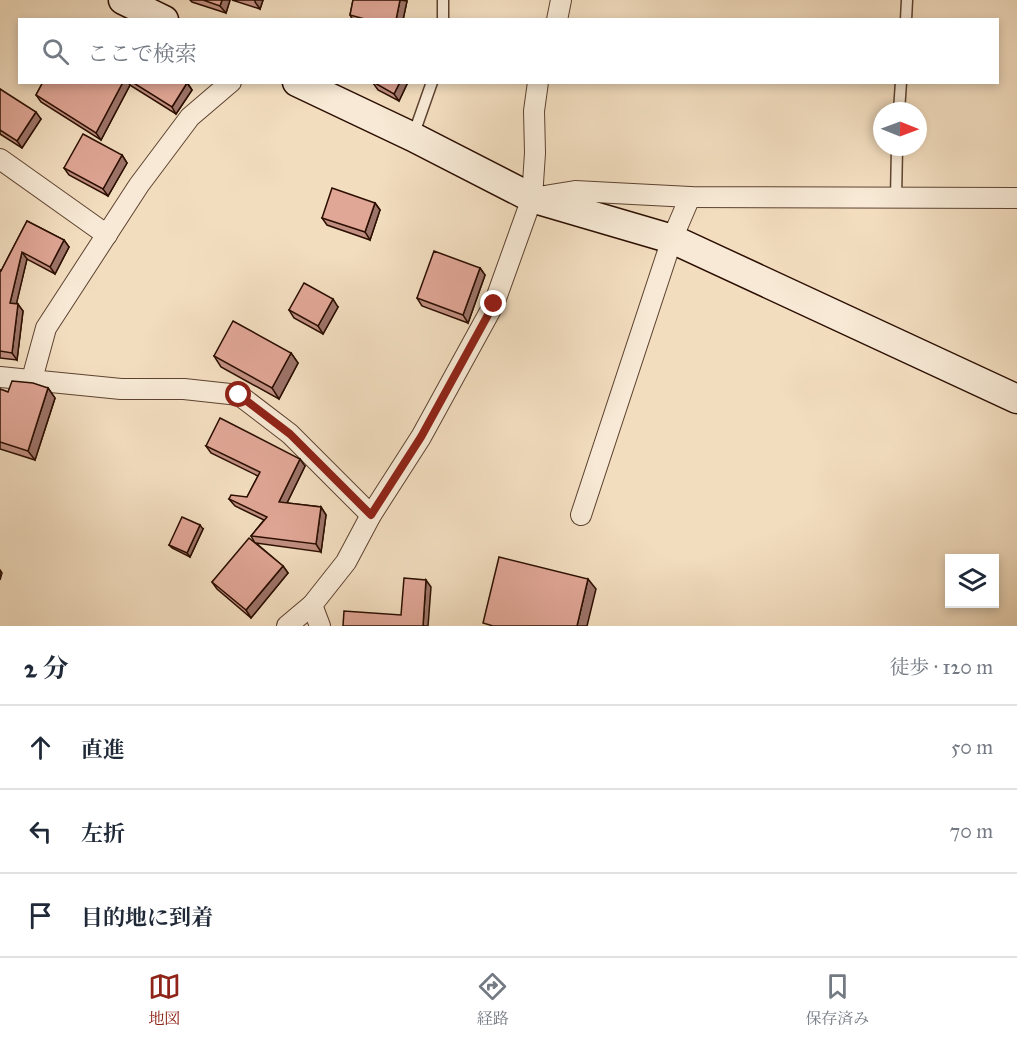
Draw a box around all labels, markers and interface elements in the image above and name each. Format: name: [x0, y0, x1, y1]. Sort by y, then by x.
search box: [18, 18, 999, 84]
icon: search: [39, 35, 72, 68]
text: ここで検索: [87, 40, 197, 67]
north arrow: [873, 102, 927, 156]
route end: [480, 290, 506, 316]
route start: [225, 381, 251, 407]
map controls: [945, 554, 999, 608]
button: layers: [945, 554, 999, 608]
text: 2 分: [24, 652, 68, 684]
text: 徒歩 · 120 m: [890, 655, 993, 679]
icon: ahead: [24, 731, 57, 764]
text: 50 m: [951, 735, 993, 759]
text: 直進: [81, 736, 125, 763]
icon: left: [24, 815, 57, 848]
text: 70 m: [950, 819, 993, 843]
text: 左折: [81, 820, 125, 847]
icon: arrive: [24, 899, 57, 932]
text: 目的地に到着: [81, 904, 213, 931]
tab: 地図: [148, 970, 181, 1029]
tab: 経路: [476, 970, 509, 1029]
tab: 保存済み: [805, 970, 869, 1029]

